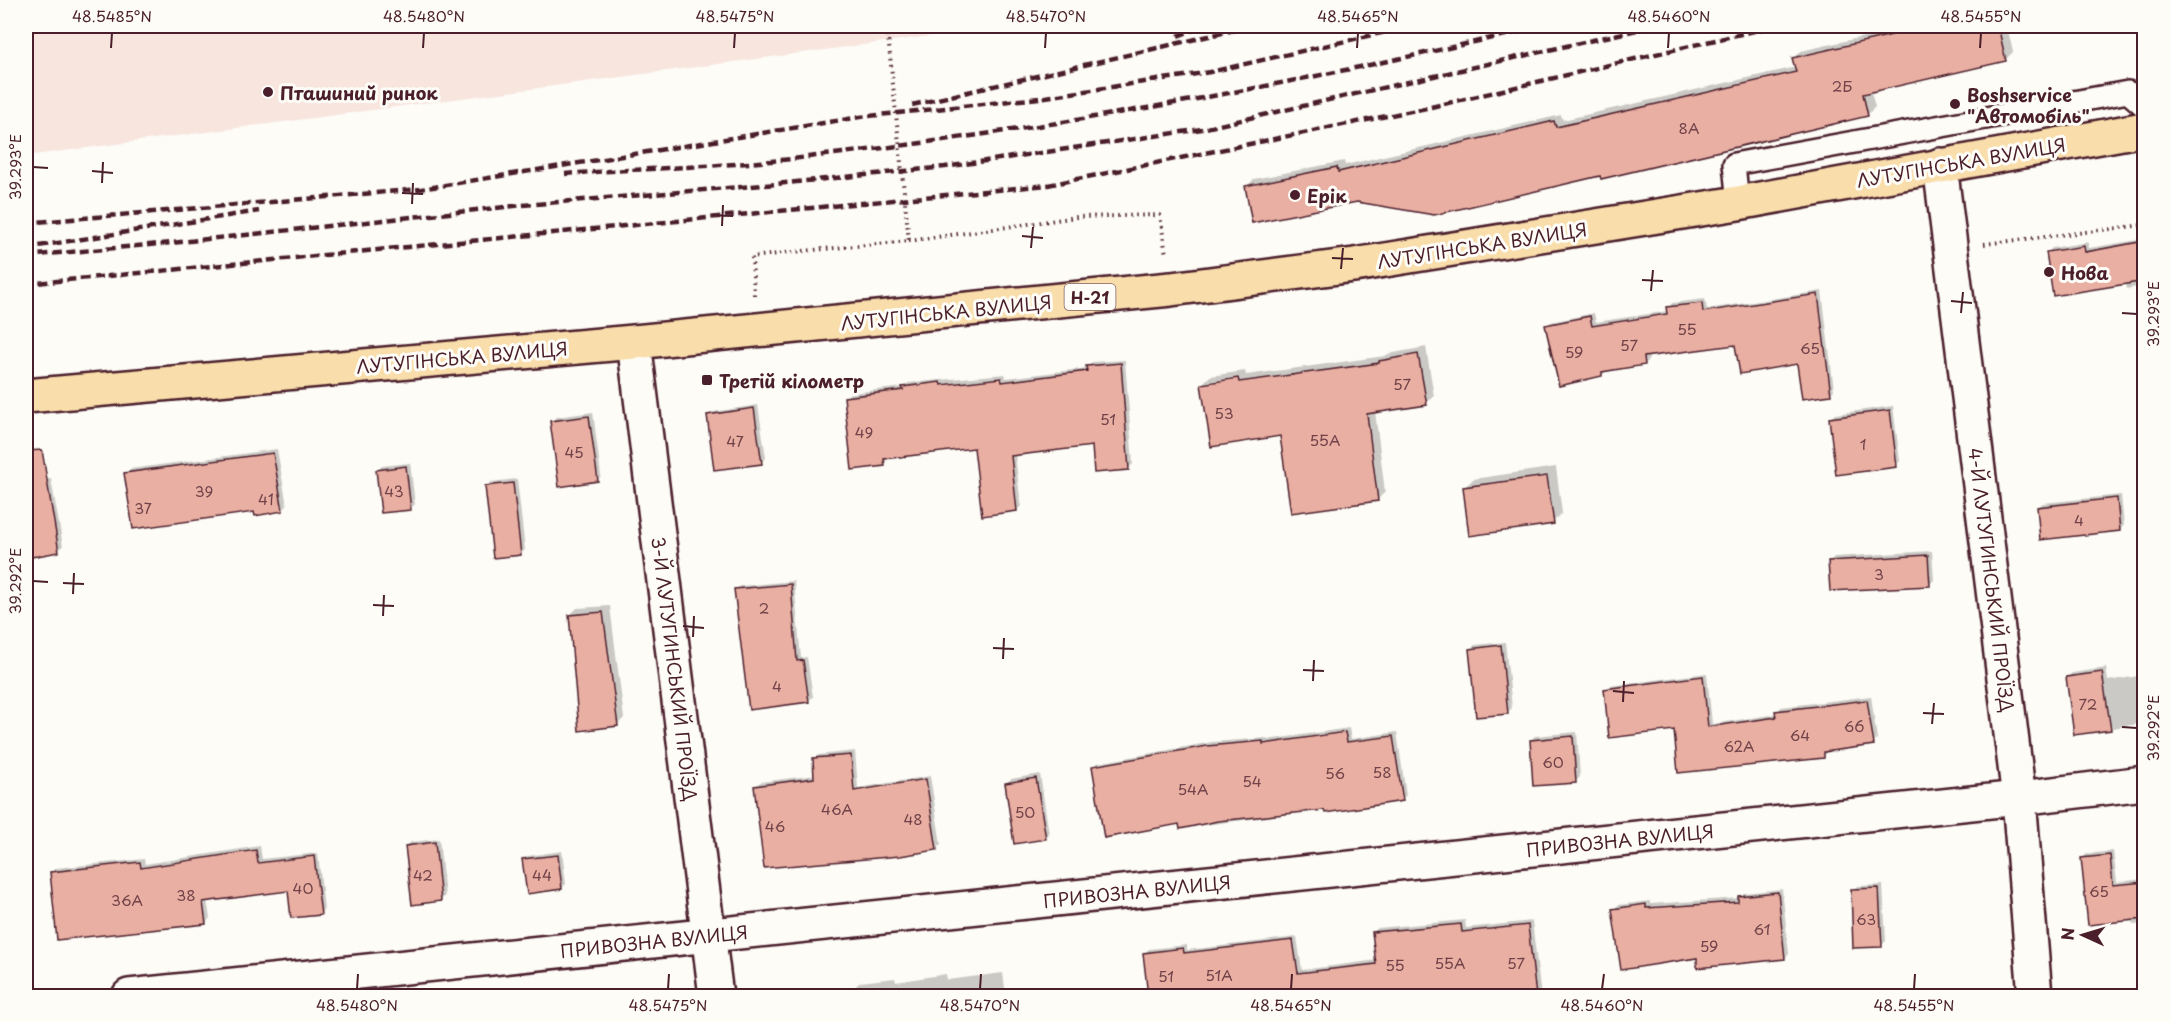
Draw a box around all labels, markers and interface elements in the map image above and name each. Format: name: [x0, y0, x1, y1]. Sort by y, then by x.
text: 48.5485°N: [72, 4, 152, 27]
text: 48.5480°N: [383, 4, 465, 27]
text: 48.5475°N: [696, 4, 774, 27]
text: 48.5470°N: [1006, 4, 1086, 27]
text: 48.5465°N: [1317, 4, 1399, 27]
text: 48.5460°N: [1627, 4, 1711, 27]
text: 48.5455°N: [1941, 4, 2021, 27]
house number: 2Б: [1832, 74, 1852, 97]
place label: Пташиний ринок: [280, 79, 438, 106]
place label: Boshservice "Автомобіль": [1967, 81, 2090, 129]
marker: Пташиний ринок: [261, 85, 275, 99]
marker: Boshservice "Автомобіль": [1948, 97, 1962, 111]
house number: 8А: [1679, 116, 1699, 139]
street label: ЛУТУГІНСЬКА ВУЛИЦЯ: [1854, 130, 2068, 194]
text: 39.293°E: [3, 134, 26, 200]
place label: Ерік: [1307, 182, 1347, 209]
marker: Ерік: [1288, 188, 1302, 202]
street label: ЛУТУГІНСЬКА ВУЛИЦЯ: [1375, 215, 1589, 275]
place label: Нова: [2061, 259, 2109, 286]
marker: Нова: [2042, 265, 2056, 279]
text: 39.293°E: [2141, 281, 2164, 347]
road number: Н-21: [1064, 284, 1116, 310]
street label: ЛУТУГІНСЬКА ВУЛИЦЯ: [839, 287, 1053, 337]
house number: 55: [1677, 317, 1697, 340]
house number: 57: [1620, 333, 1638, 356]
street label: ЛУТУГІНСЬКА ВУЛИЦЯ: [355, 334, 569, 380]
house number: 65: [1800, 336, 1820, 359]
house number: 59: [1565, 340, 1583, 363]
place label: Третій кілометр: [719, 367, 864, 394]
house number: 57: [1393, 372, 1411, 395]
marker: Третій кілометр: [700, 373, 714, 387]
house number: 53: [1214, 401, 1234, 424]
house number: 51: [1100, 407, 1116, 430]
house number: 49: [855, 420, 873, 443]
house number: 55А: [1310, 428, 1340, 451]
house number: 47: [726, 429, 744, 452]
house number: 1: [1860, 432, 1866, 455]
house number: 45: [564, 440, 584, 463]
street label: 4-Й ЛУТУГИНСЬКИЙ ПРОЇЗД: [1962, 446, 2022, 714]
house number: 39: [195, 479, 213, 502]
house number: 43: [384, 479, 404, 502]
house number: 41: [258, 487, 274, 510]
house number: 37: [134, 496, 152, 519]
house number: 4: [2074, 508, 2084, 531]
street label: 3-Й ЛУТУГИНСЬКИЙ ПРОЇЗД: [645, 535, 705, 803]
text: 39.292°E: [3, 548, 26, 614]
house number: 3: [1874, 562, 1884, 585]
house number: 2: [759, 596, 769, 619]
house number: 4: [772, 674, 782, 697]
house number: 72: [2079, 692, 2097, 715]
text: 39.292°E: [2141, 695, 2164, 761]
house number: 66: [1844, 714, 1864, 737]
house number: 64: [1790, 723, 1810, 746]
house number: 62А: [1723, 734, 1755, 757]
house number: 60: [1542, 750, 1564, 773]
house number: 58: [1372, 760, 1392, 783]
house number: 56: [1325, 761, 1345, 784]
house number: 54: [1242, 769, 1262, 792]
house number: 54А: [1177, 777, 1209, 800]
house number: 46А: [821, 797, 853, 820]
house number: 50: [1015, 800, 1035, 823]
house number: 48: [903, 807, 923, 830]
house number: 46: [765, 814, 785, 837]
street label: ПРИВОЗНА ВУЛИЦЯ: [1525, 817, 1715, 863]
house number: 42: [413, 863, 433, 886]
house number: 44: [532, 863, 552, 886]
street label: ПРИВОЗНА ВУЛИЦЯ: [1042, 868, 1232, 914]
house number: 40: [293, 876, 313, 899]
house number: 65: [2089, 879, 2109, 902]
house number: 38: [176, 883, 196, 906]
house number: 36А: [111, 888, 143, 911]
north arrow: [2053, 905, 2113, 965]
house number: 63: [1856, 907, 1876, 930]
house number: 61: [1754, 917, 1770, 940]
street label: ПРИВОЗНА ВУЛИЦЯ: [559, 918, 749, 964]
text: N: [2055, 927, 2079, 941]
house number: 59: [1700, 934, 1718, 957]
house number: 55А: [1435, 951, 1465, 974]
house number: 57: [1507, 951, 1525, 974]
house number: 55: [1385, 953, 1405, 976]
house number: 51А: [1205, 963, 1233, 986]
house number: 51: [1158, 964, 1174, 987]
text: 48.5480°N: [316, 993, 398, 1016]
text: 48.5475°N: [629, 993, 707, 1016]
text: 48.5470°N: [940, 993, 1020, 1016]
text: 48.5465°N: [1250, 993, 1332, 1016]
text: 48.5460°N: [1560, 993, 1644, 1016]
text: 48.5455°N: [1874, 993, 1954, 1016]

